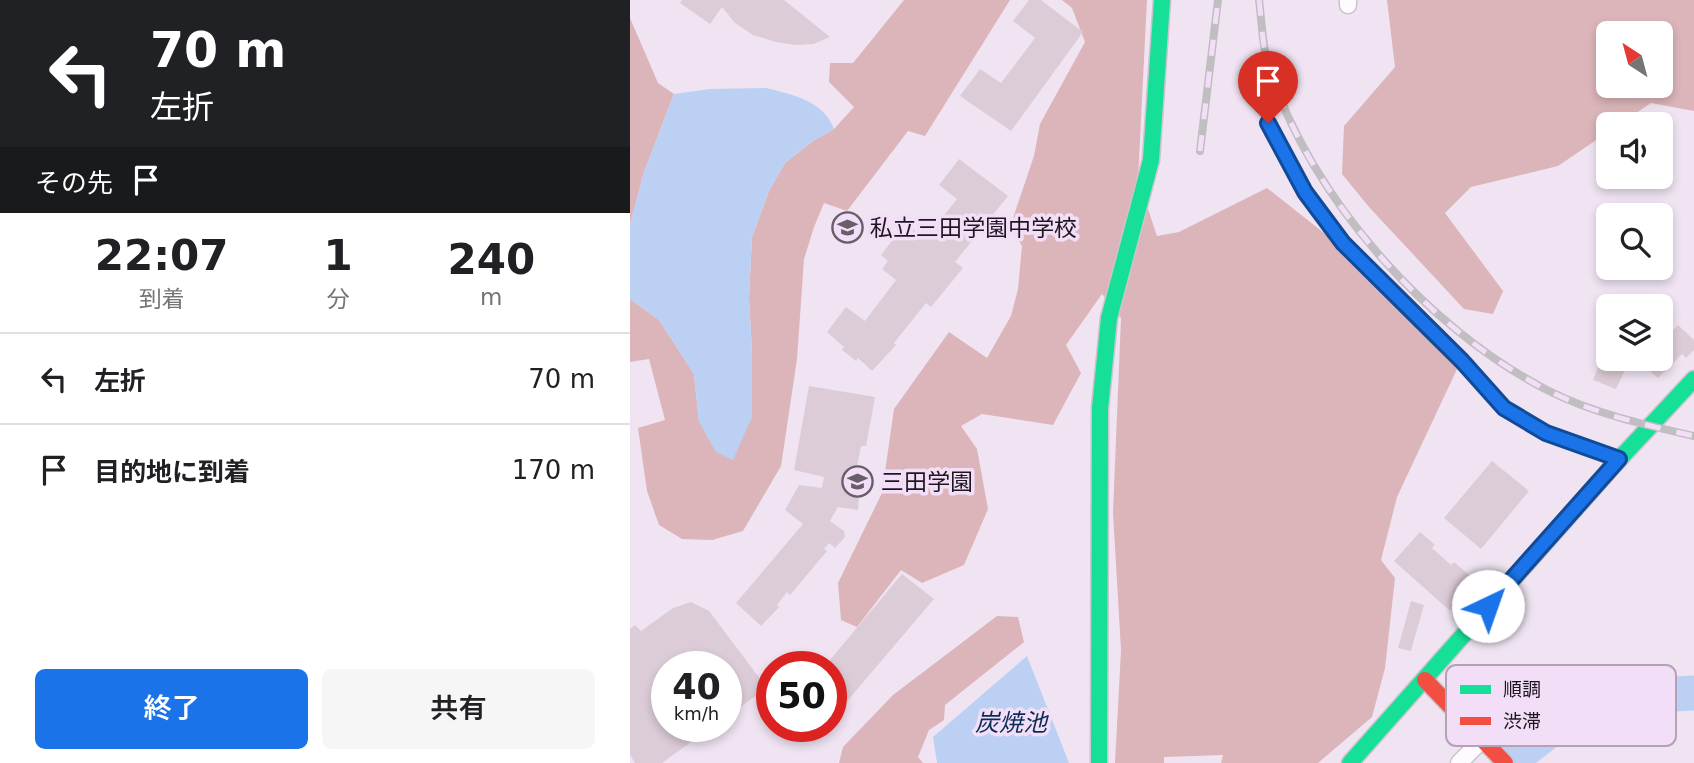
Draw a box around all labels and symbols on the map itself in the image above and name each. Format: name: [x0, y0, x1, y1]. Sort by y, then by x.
north arrow: [1596, 21, 1673, 98]
pin: [1238, 51, 1298, 123]
school or university icon: 私立三田学園中学校: [830, 211, 864, 245]
place label: 私立三田学園中学校: [870, 215, 1077, 241]
school or university icon: 三田学園: [841, 465, 875, 499]
place label: 三田学園: [881, 469, 973, 495]
position arrow: [1451, 569, 1525, 643]
speed limit sign: 50: [756, 651, 847, 742]
legend: [1446, 665, 1676, 746]
text: 順調: [1503, 678, 1541, 700]
water label: 炭焼池: [975, 709, 1049, 737]
text: 渋滞: [1503, 710, 1541, 732]

